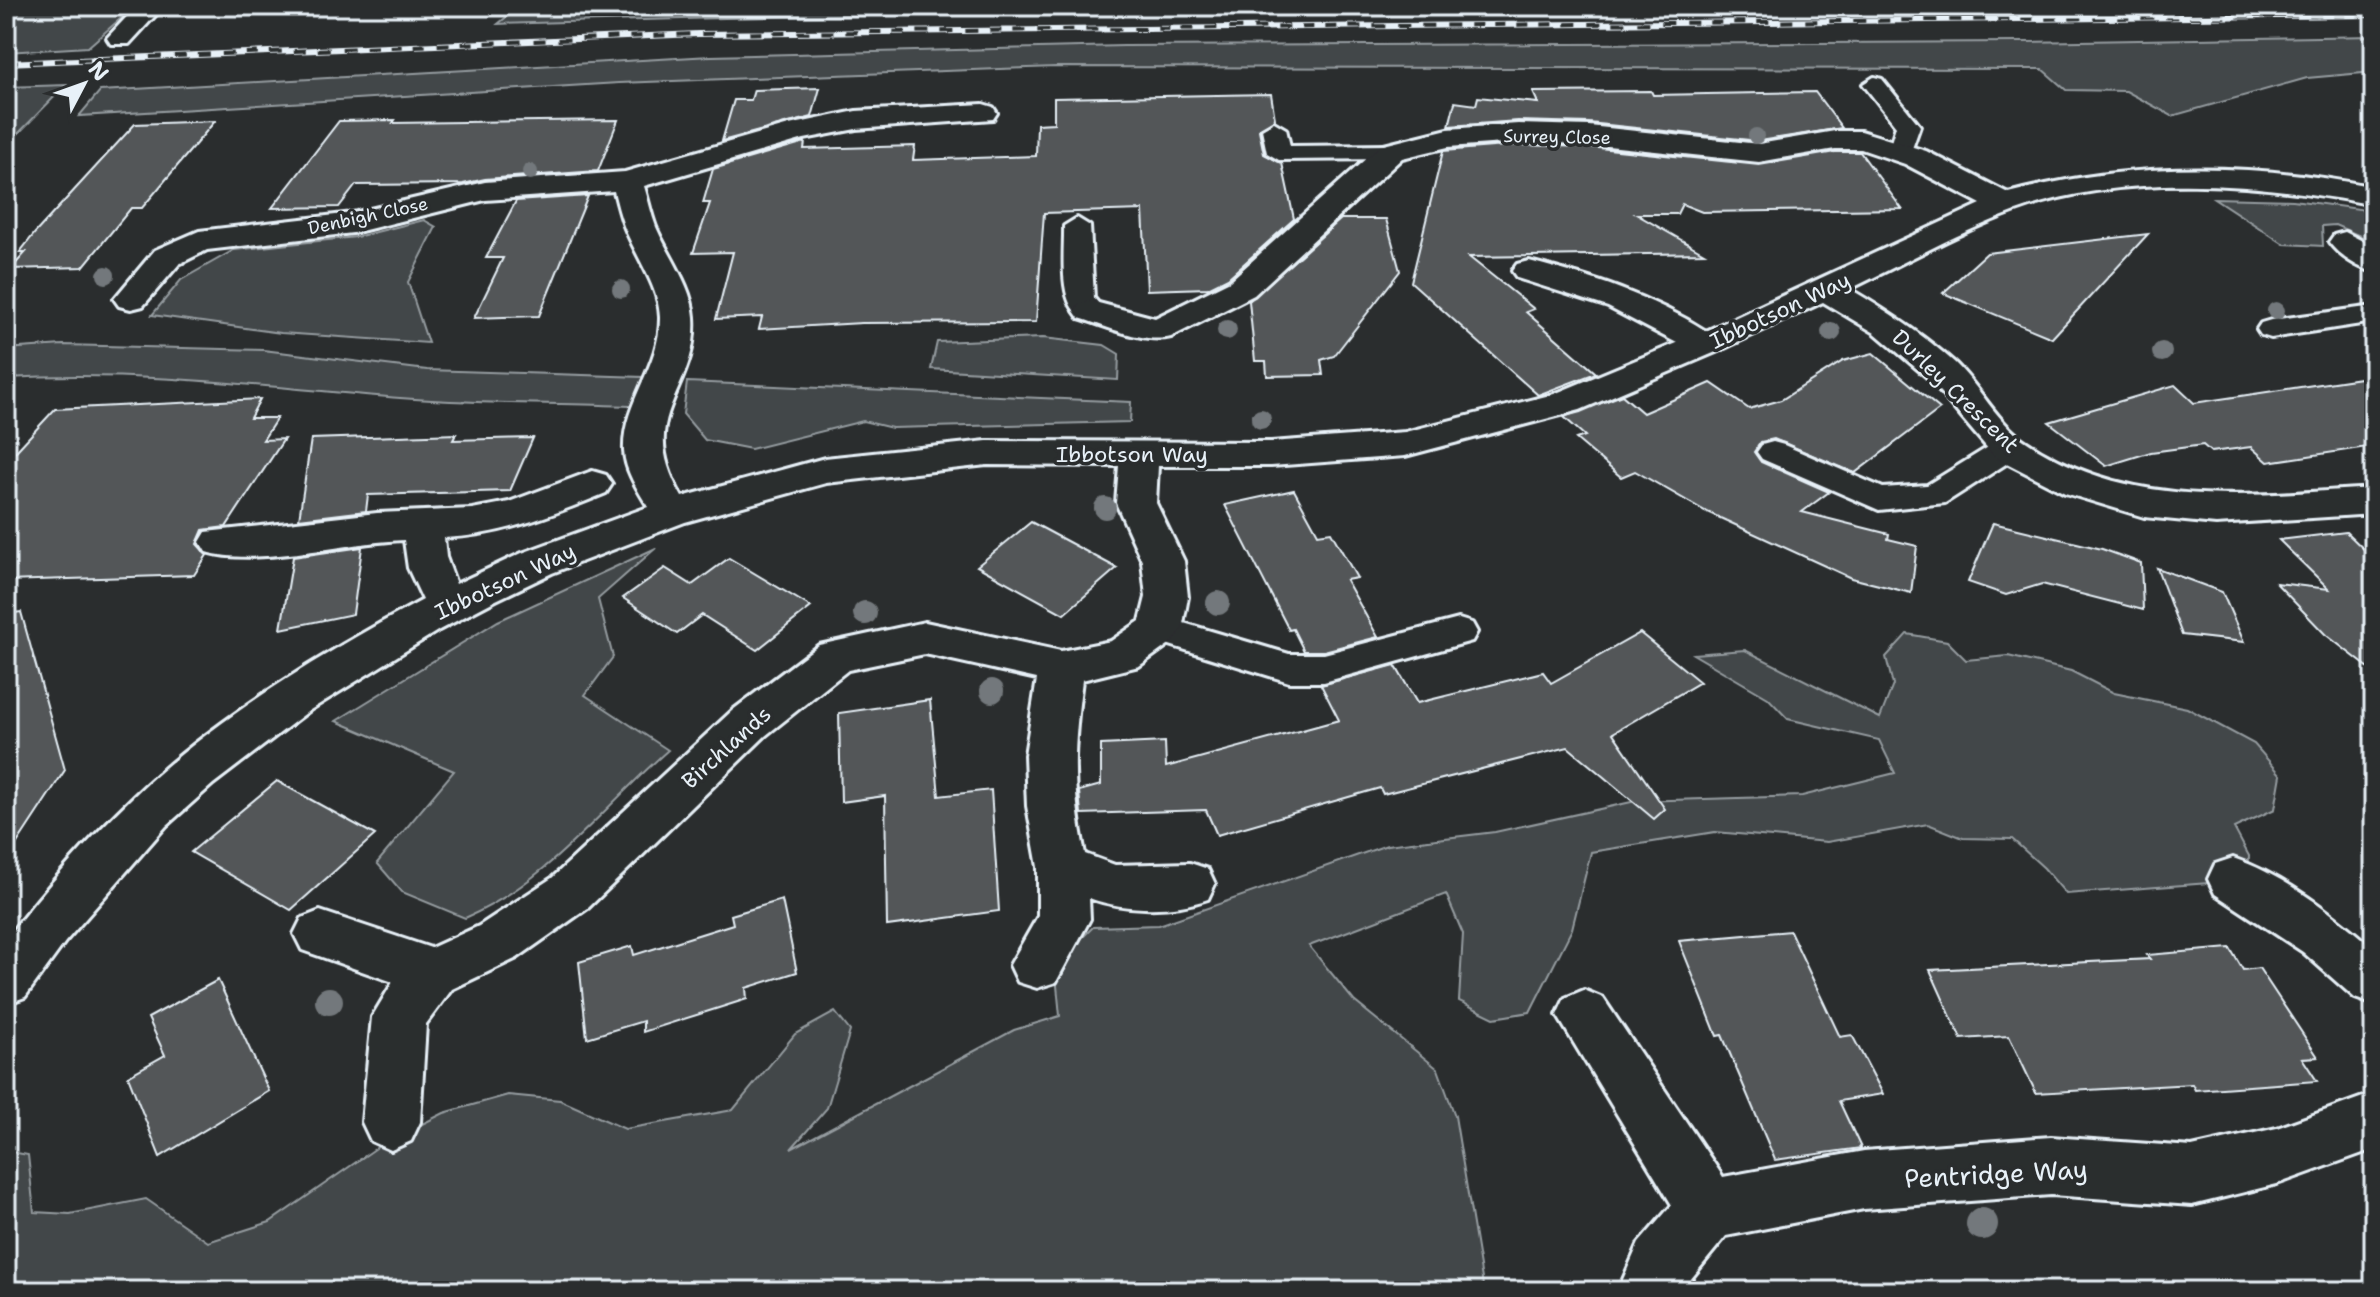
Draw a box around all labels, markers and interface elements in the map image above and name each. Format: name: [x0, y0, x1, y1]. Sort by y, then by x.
north arrow: [44, 44, 124, 124]
text: N: [82, 55, 115, 87]
street label: Surrey Close: [1503, 124, 1611, 150]
street label: Denbigh Close: [306, 192, 430, 240]
street label: Ibbotson Way: [1705, 265, 1855, 356]
street label: Durley Crescent: [1886, 323, 2025, 459]
street label: Ibbotson Way: [1056, 440, 1208, 469]
street label: Ibbotson Way: [430, 536, 580, 627]
street label: Birchlands: [675, 700, 777, 795]
street label: Pentridge Way: [1903, 1151, 2089, 1196]

